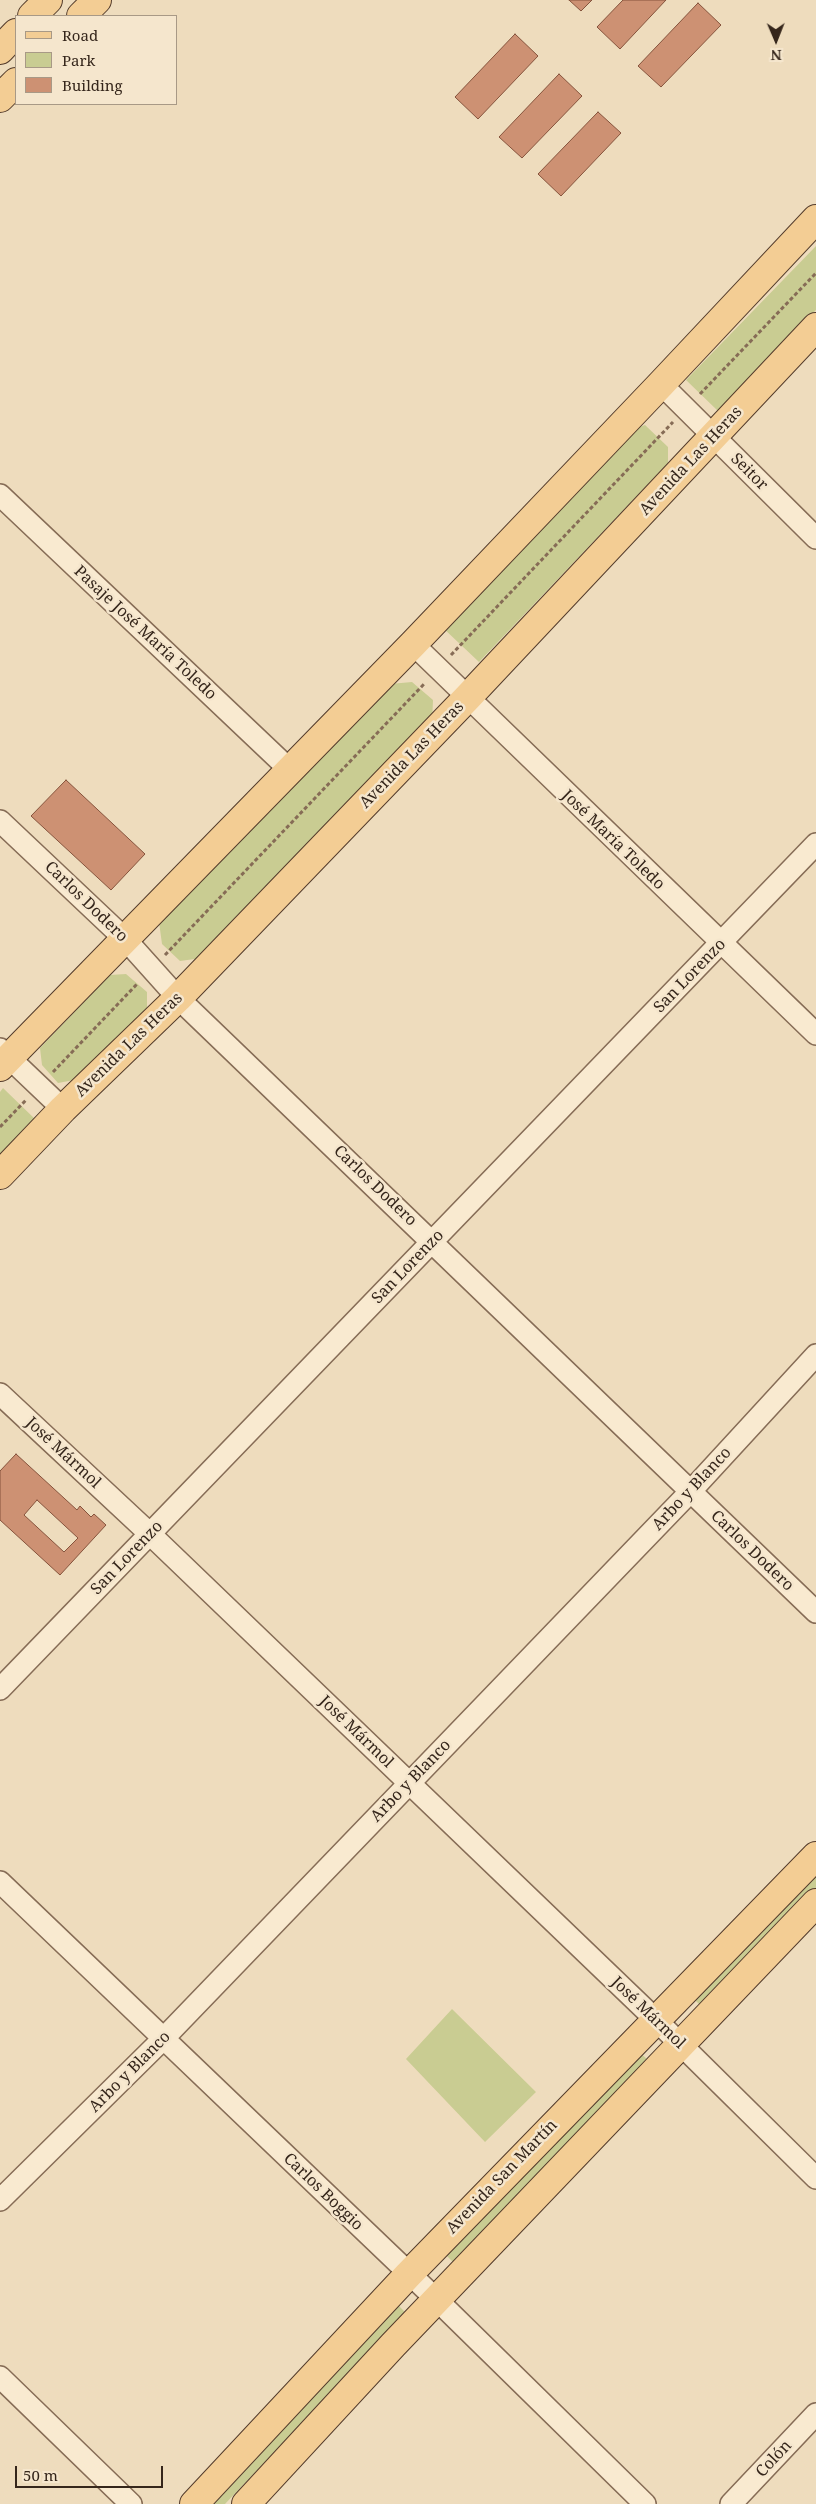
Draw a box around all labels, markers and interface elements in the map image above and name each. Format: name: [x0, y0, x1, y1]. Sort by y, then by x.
legend: [15, 15, 178, 105]
north arrow: [751, 15, 801, 65]
text: Road: [62, 25, 98, 45]
text: N: [771, 46, 782, 65]
text: Park: [62, 50, 95, 70]
text: Building: [62, 75, 123, 95]
street label: Avenida Las Heras: [636, 403, 746, 519]
street label: Seitor: [726, 449, 772, 495]
street label: Pasaje José María Toledo: [70, 562, 220, 704]
street label: Avenida Las Heras: [356, 697, 468, 813]
street label: José María Toledo: [558, 786, 668, 894]
street label: Carlos Dodero: [41, 858, 131, 946]
street label: San Lorenzo: [650, 935, 730, 1017]
street label: Avenida Las Heras: [71, 989, 187, 1101]
street label: Carlos Dodero: [330, 1142, 420, 1230]
street label: San Lorenzo: [368, 1226, 448, 1308]
street label: José Mármol: [21, 1413, 105, 1493]
street label: Arbo y Blanco: [648, 1443, 736, 1535]
street label: Carlos Dodero: [707, 1507, 797, 1595]
street label: San Lorenzo: [87, 1517, 167, 1599]
street label: José Mármol: [315, 1692, 397, 1772]
street label: Arbo y Blanco: [367, 1736, 455, 1826]
street label: José Mármol: [607, 1973, 689, 2053]
street label: Arbo y Blanco: [85, 2027, 175, 2117]
street label: Avenida San Martín: [443, 2116, 561, 2238]
street label: Carlos Boggio: [279, 2149, 367, 2235]
street label: Colón: [752, 2437, 796, 2481]
scale bar: [18, 2456, 165, 2488]
text: 50 m: [23, 2465, 58, 2485]

